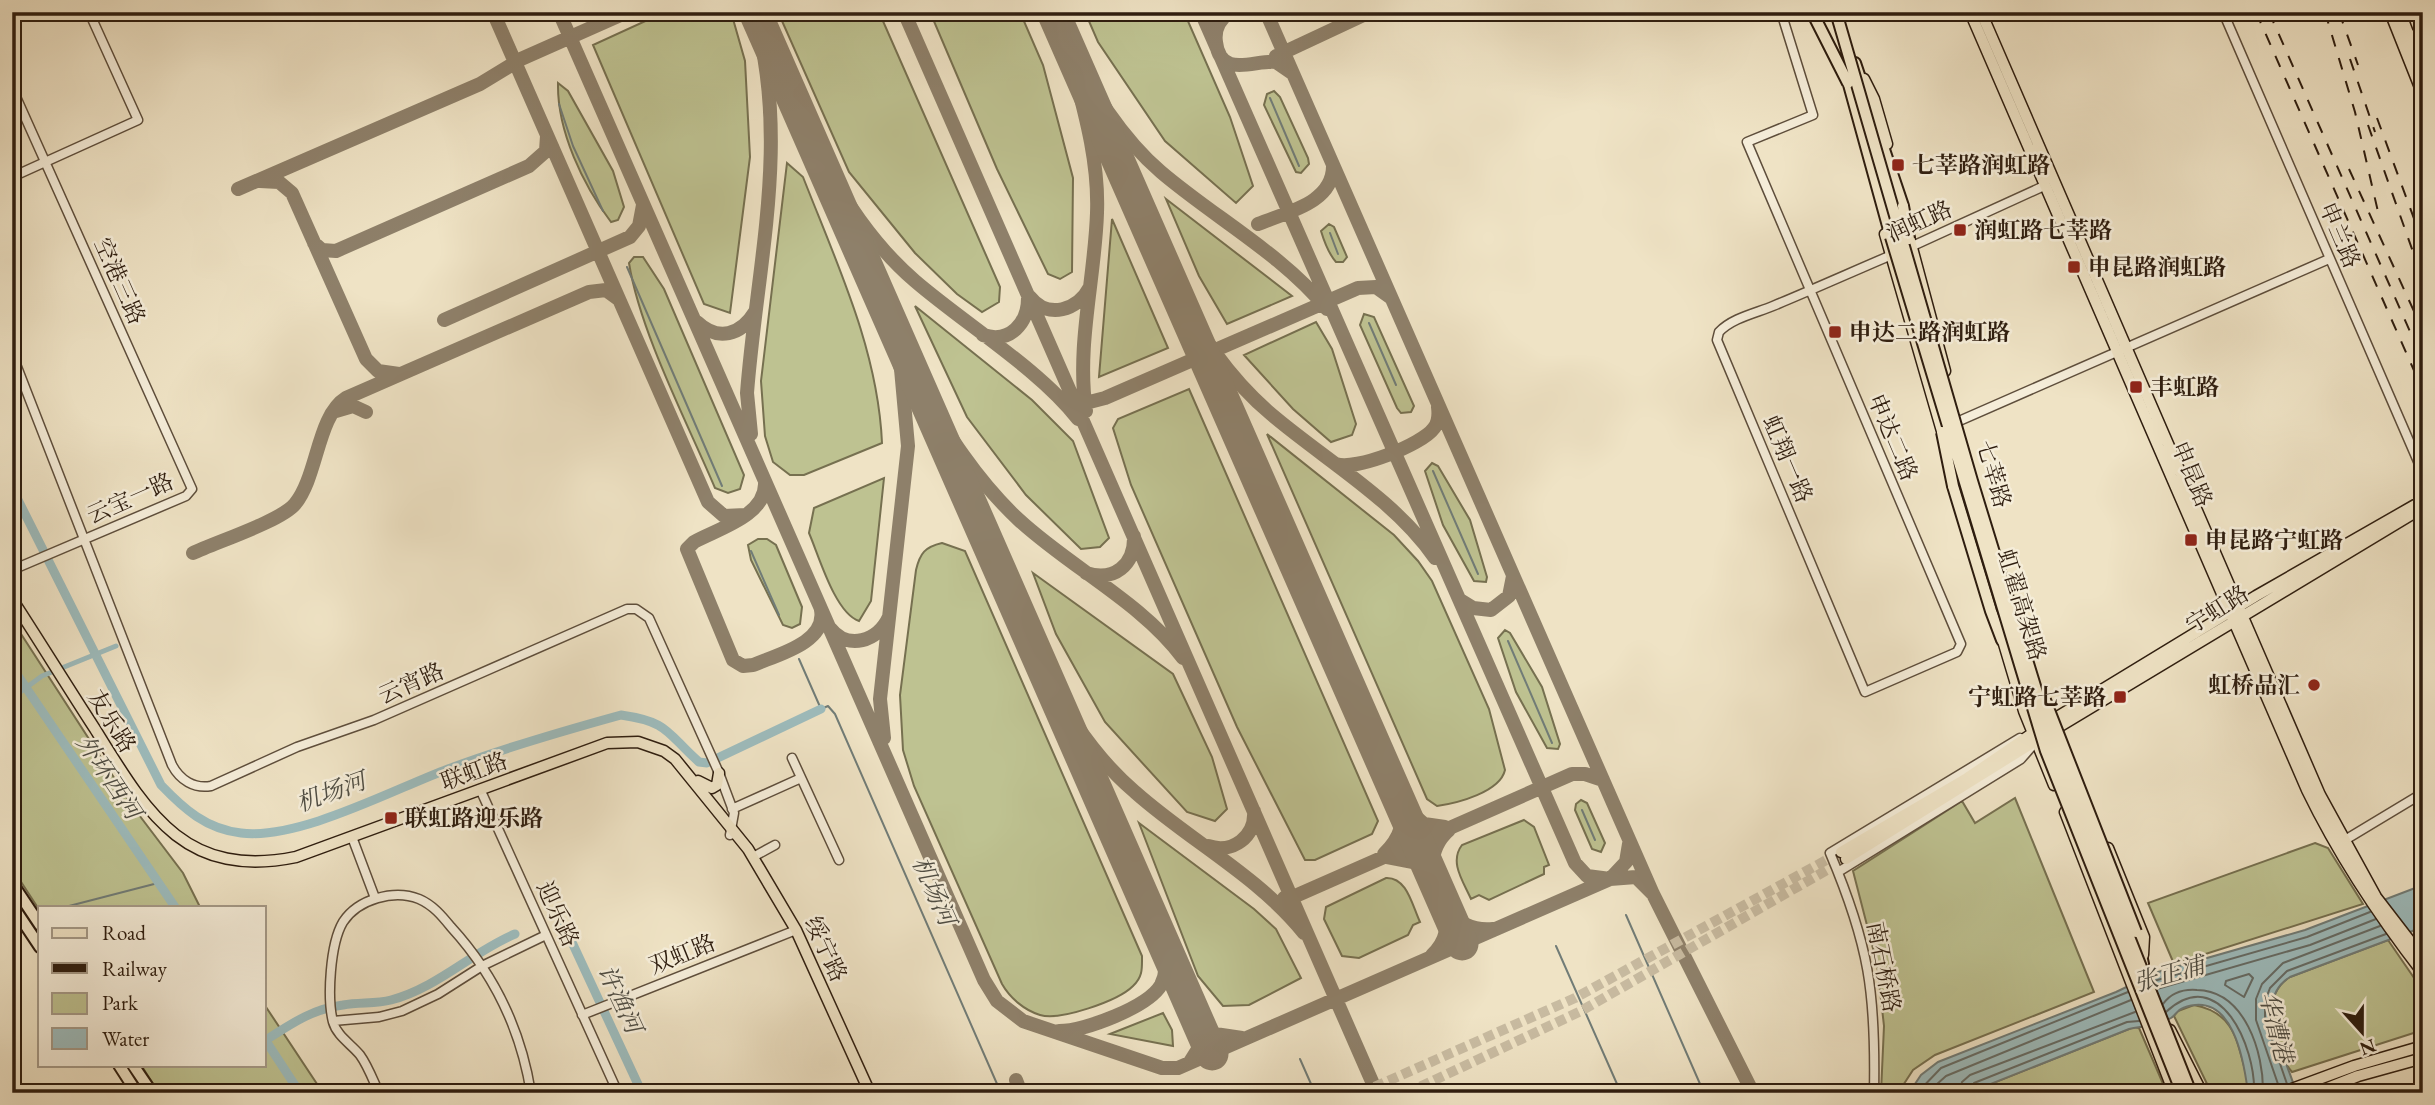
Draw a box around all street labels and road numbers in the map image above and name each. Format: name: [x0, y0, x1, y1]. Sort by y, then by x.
street label: 润虹路: [1881, 193, 1957, 249]
street label: 申兰路: [2313, 197, 2367, 273]
street label: 空港三路: [88, 233, 152, 329]
street label: 申达二路: [1861, 389, 1925, 485]
street label: 虹翔一路: [1756, 411, 1820, 507]
street label: 申昆路: [2165, 436, 2219, 512]
street label: 七莘路: [1970, 437, 2018, 511]
street label: 云宝一路: [82, 466, 178, 530]
street label: 虹翟高架路: [1991, 546, 2053, 664]
street label: 宁虹路: [2180, 578, 2254, 640]
street label: 云宵路: [373, 655, 449, 711]
street label: 友乐路: [81, 684, 143, 758]
street label: 联虹路: [436, 745, 512, 797]
street label: 迎乐路: [530, 876, 586, 952]
street label: 绥宁路: [798, 911, 854, 987]
street label: 南石桥路: [1860, 919, 1908, 1015]
street label: 双虹路: [644, 927, 720, 981]

